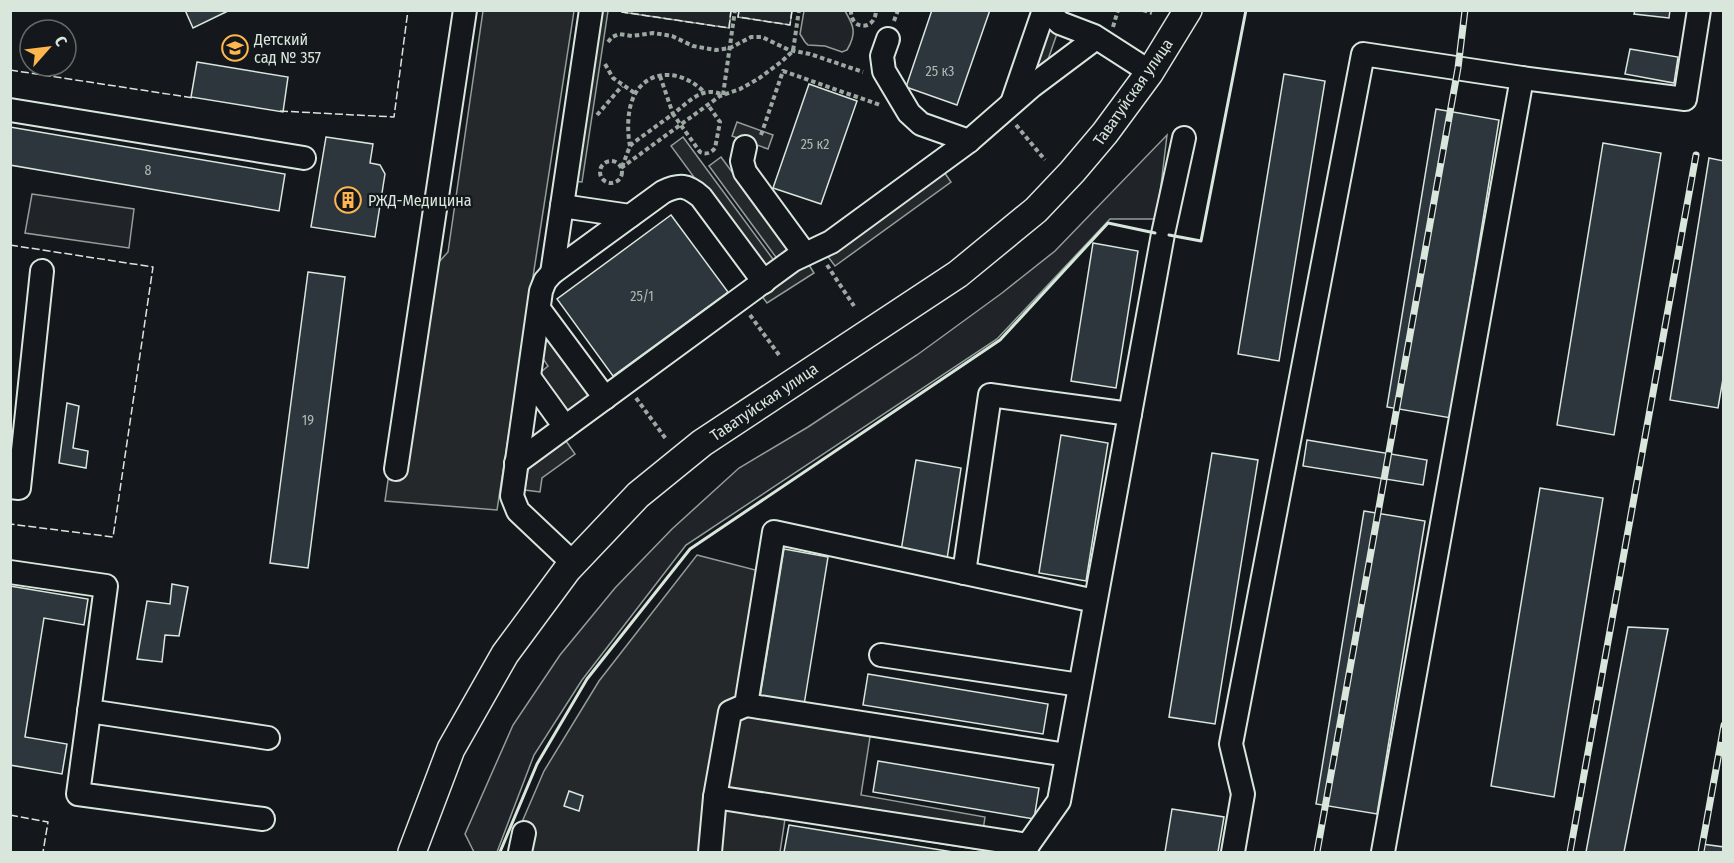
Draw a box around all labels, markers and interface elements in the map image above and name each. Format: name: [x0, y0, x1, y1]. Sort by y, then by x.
north arrow: [18, 18, 78, 78]
place label: Детский сад № 357: [253, 30, 321, 67]
text: С: [50, 33, 71, 50]
school or university icon: Детский сад № 357: [220, 33, 250, 63]
street label: Таватуйская улица: [1089, 35, 1177, 149]
house number: 25 к3: [926, 63, 954, 80]
house number: 25 к2: [801, 136, 829, 153]
house number: 8: [145, 162, 152, 179]
building icon: РЖД-Медицина: [333, 185, 363, 215]
place label: РЖД-Медицина: [368, 191, 472, 210]
house number: 25/1: [630, 288, 654, 305]
street label: Таватуйская улица: [707, 359, 822, 445]
house number: 19: [302, 412, 314, 429]

